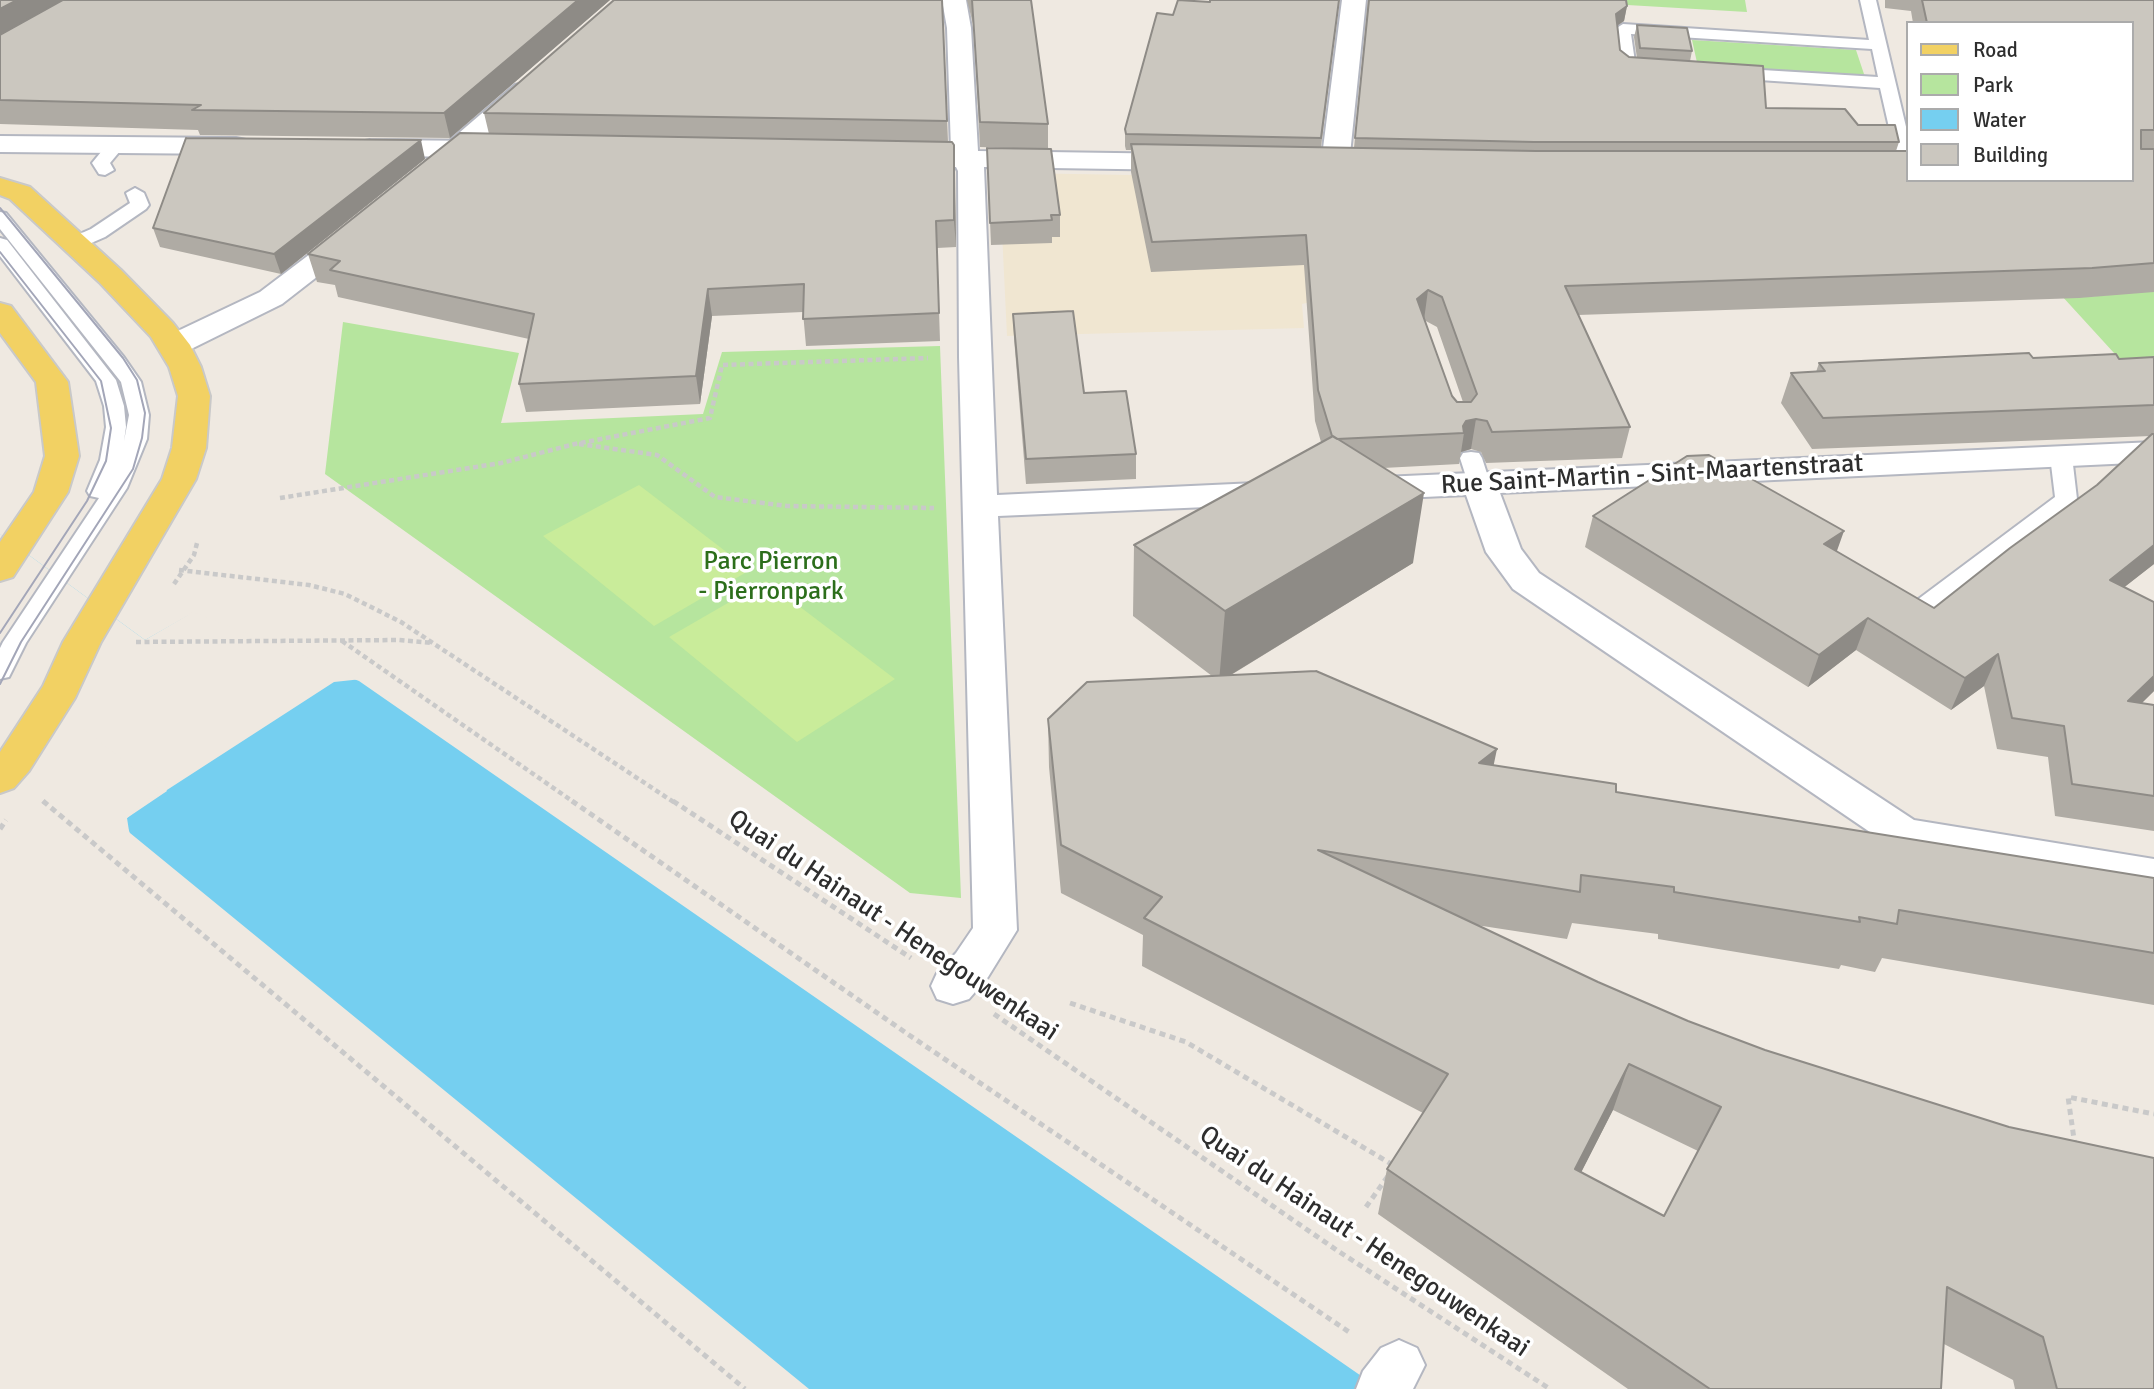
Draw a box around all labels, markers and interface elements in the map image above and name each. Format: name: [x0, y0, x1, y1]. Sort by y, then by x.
legend: [1906, 21, 2133, 182]
text: Road: [1973, 37, 2018, 63]
text: Park: [1973, 72, 2013, 98]
text: Water: [1973, 107, 2026, 133]
text: Building: [1973, 142, 2048, 168]
street label: Rue Saint-Martin - Sint-Maartenstraat: [1440, 448, 1864, 502]
park label: Parc Pierron - Pierronpark: [698, 546, 844, 608]
street label: Quai du Hainaut - Henegouwenkaai: [722, 804, 1064, 1048]
street label: Quai du Hainaut - Henegouwenkaai: [1193, 1120, 1535, 1364]

